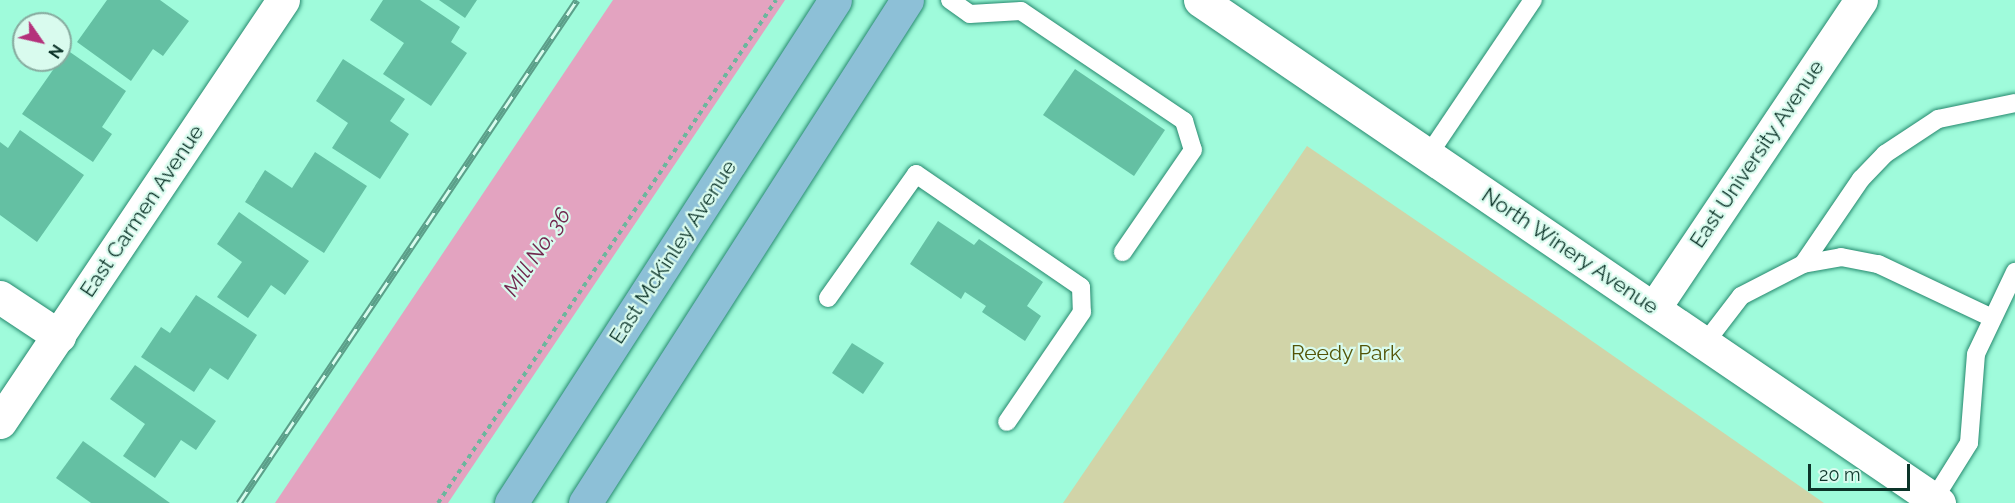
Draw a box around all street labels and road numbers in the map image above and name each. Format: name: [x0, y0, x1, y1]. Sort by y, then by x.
street label: East University Avenue: [1684, 55, 1830, 253]
street label: East Carmen Avenue: [75, 120, 209, 302]
street label: East McKinley Avenue: [604, 155, 742, 349]
street label: North Winery Avenue: [1476, 182, 1664, 320]

